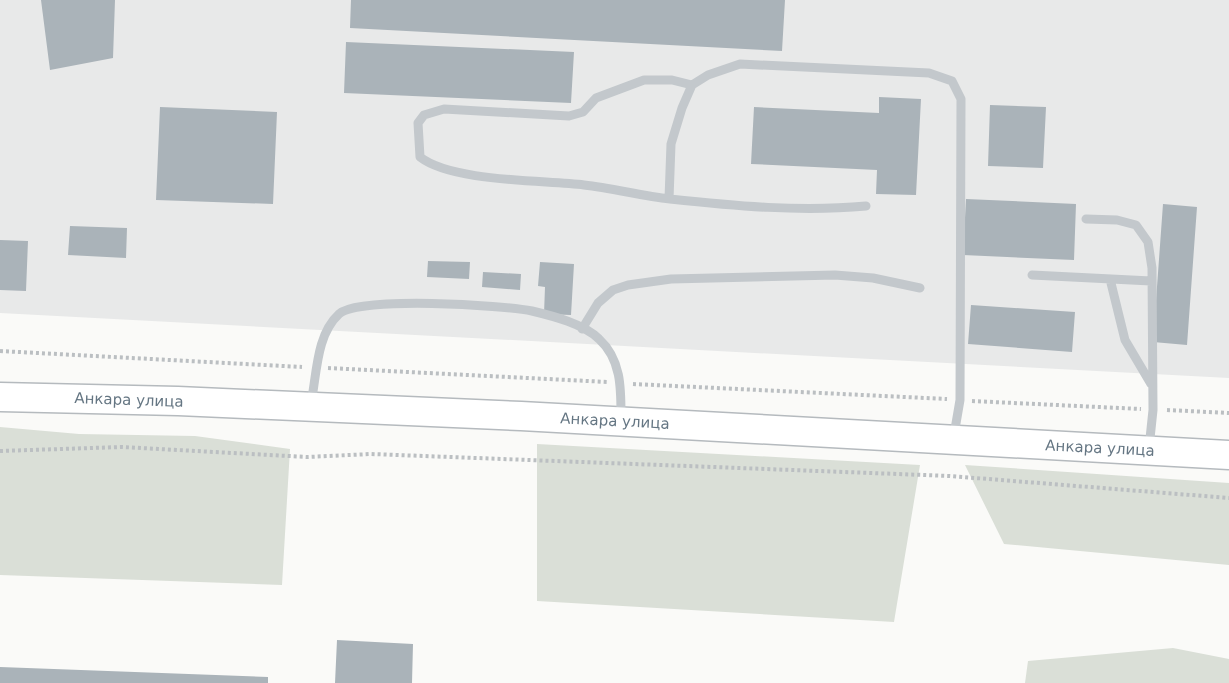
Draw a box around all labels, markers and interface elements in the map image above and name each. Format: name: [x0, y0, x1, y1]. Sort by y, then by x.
street label: Анкара улица: [74, 389, 184, 411]
street label: Анкара улица: [560, 409, 670, 433]
street label: Анкара улица: [1045, 436, 1155, 460]

